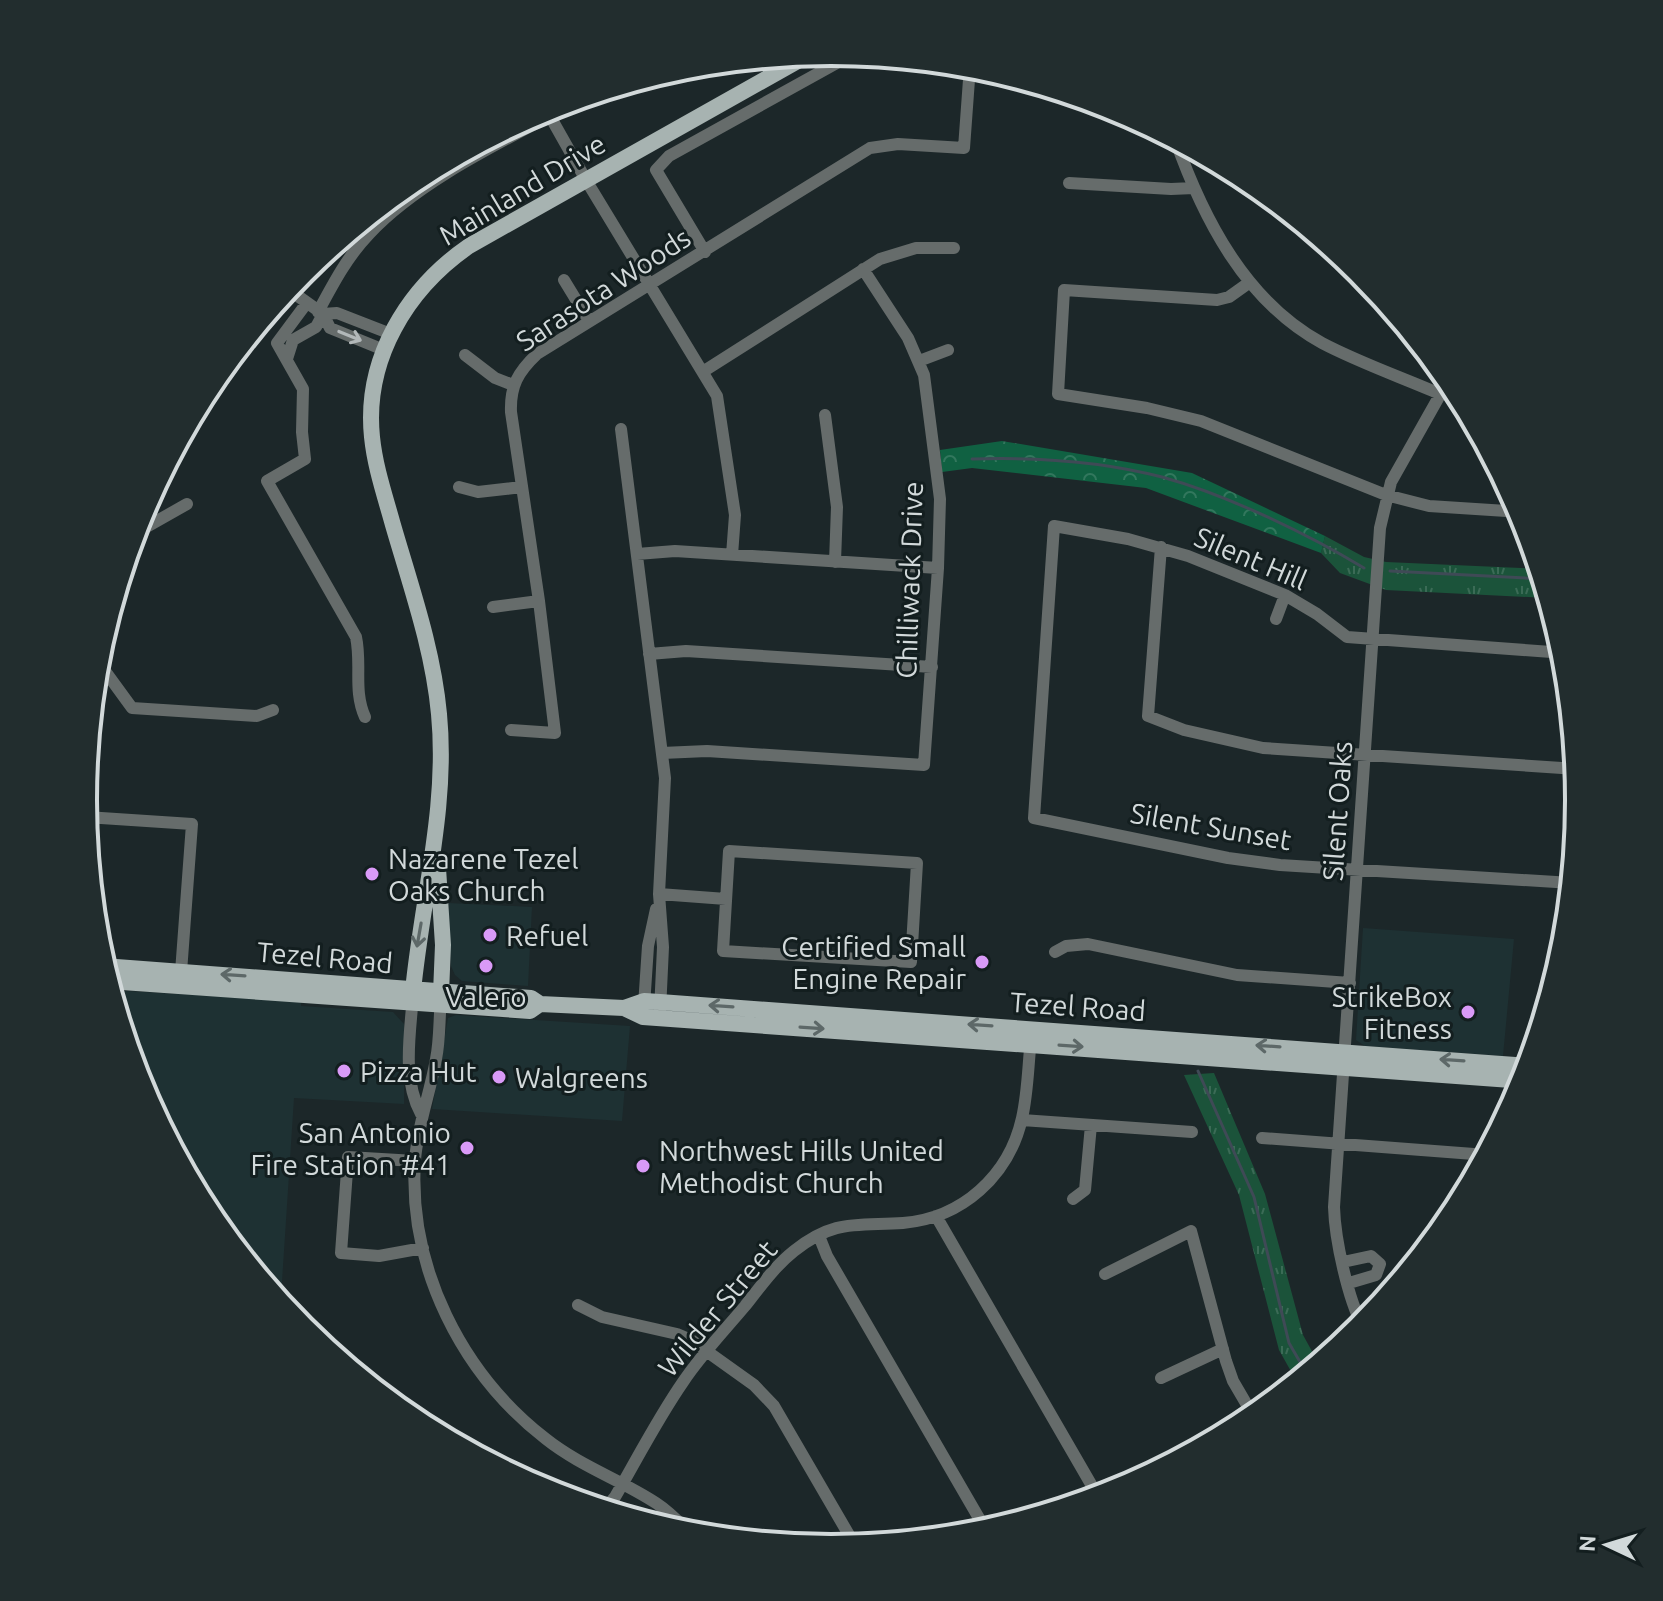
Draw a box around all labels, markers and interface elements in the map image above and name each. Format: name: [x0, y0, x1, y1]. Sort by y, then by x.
street label: Mainland Drive: [433, 127, 611, 251]
street label: Sarasota Woods: [510, 221, 696, 357]
one-way arrow: [337, 330, 362, 344]
street label: Chilliwack Drive: [890, 481, 928, 679]
street label: Silent Hill: [1190, 521, 1312, 595]
street label: Silent Oaks: [1317, 740, 1357, 882]
street label: Silent Sunset: [1128, 797, 1294, 855]
place label: Nazarene Tezel Oaks Church: [388, 843, 579, 906]
marker: Nazarene Tezel Oaks Church: [363, 865, 381, 883]
place label: Refuel: [506, 920, 588, 951]
one-way arrow: [411, 921, 426, 947]
marker: Refuel: [481, 926, 499, 944]
place label: Certified Small Engine Repair: [781, 931, 966, 994]
street label: Tezel Road: [256, 936, 394, 978]
marker: Certified Small Engine Repair: [973, 953, 991, 971]
marker: Valero: [477, 957, 495, 975]
one-way arrow: [220, 967, 247, 982]
place label: Valero: [445, 981, 527, 1012]
place label: StrikeBox Fitness: [1332, 981, 1452, 1044]
street label: Tezel Road: [1009, 986, 1147, 1026]
one-way arrow: [708, 998, 735, 1013]
marker: StrikeBox Fitness: [1459, 1003, 1477, 1021]
one-way arrow: [967, 1017, 994, 1032]
one-way arrow: [798, 1021, 825, 1036]
one-way arrow: [1255, 1038, 1282, 1053]
one-way arrow: [1057, 1039, 1084, 1054]
one-way arrow: [1439, 1052, 1465, 1067]
place label: Pizza Hut: [360, 1056, 477, 1087]
marker: Pizza Hut: [335, 1062, 353, 1080]
place label: Walgreens: [515, 1062, 648, 1093]
marker: Walgreens: [490, 1068, 508, 1086]
place label: San Antonio Fire Station #41: [250, 1117, 451, 1180]
place label: Northwest Hills United Methodist Church: [659, 1135, 944, 1198]
marker: San Antonio Fire Station #41: [458, 1139, 476, 1157]
marker: Northwest Hills United Methodist Church: [634, 1157, 652, 1175]
street label: Wilder Street: [651, 1234, 783, 1382]
north arrow: [1567, 1505, 1647, 1585]
text: N: [1574, 1535, 1600, 1553]

